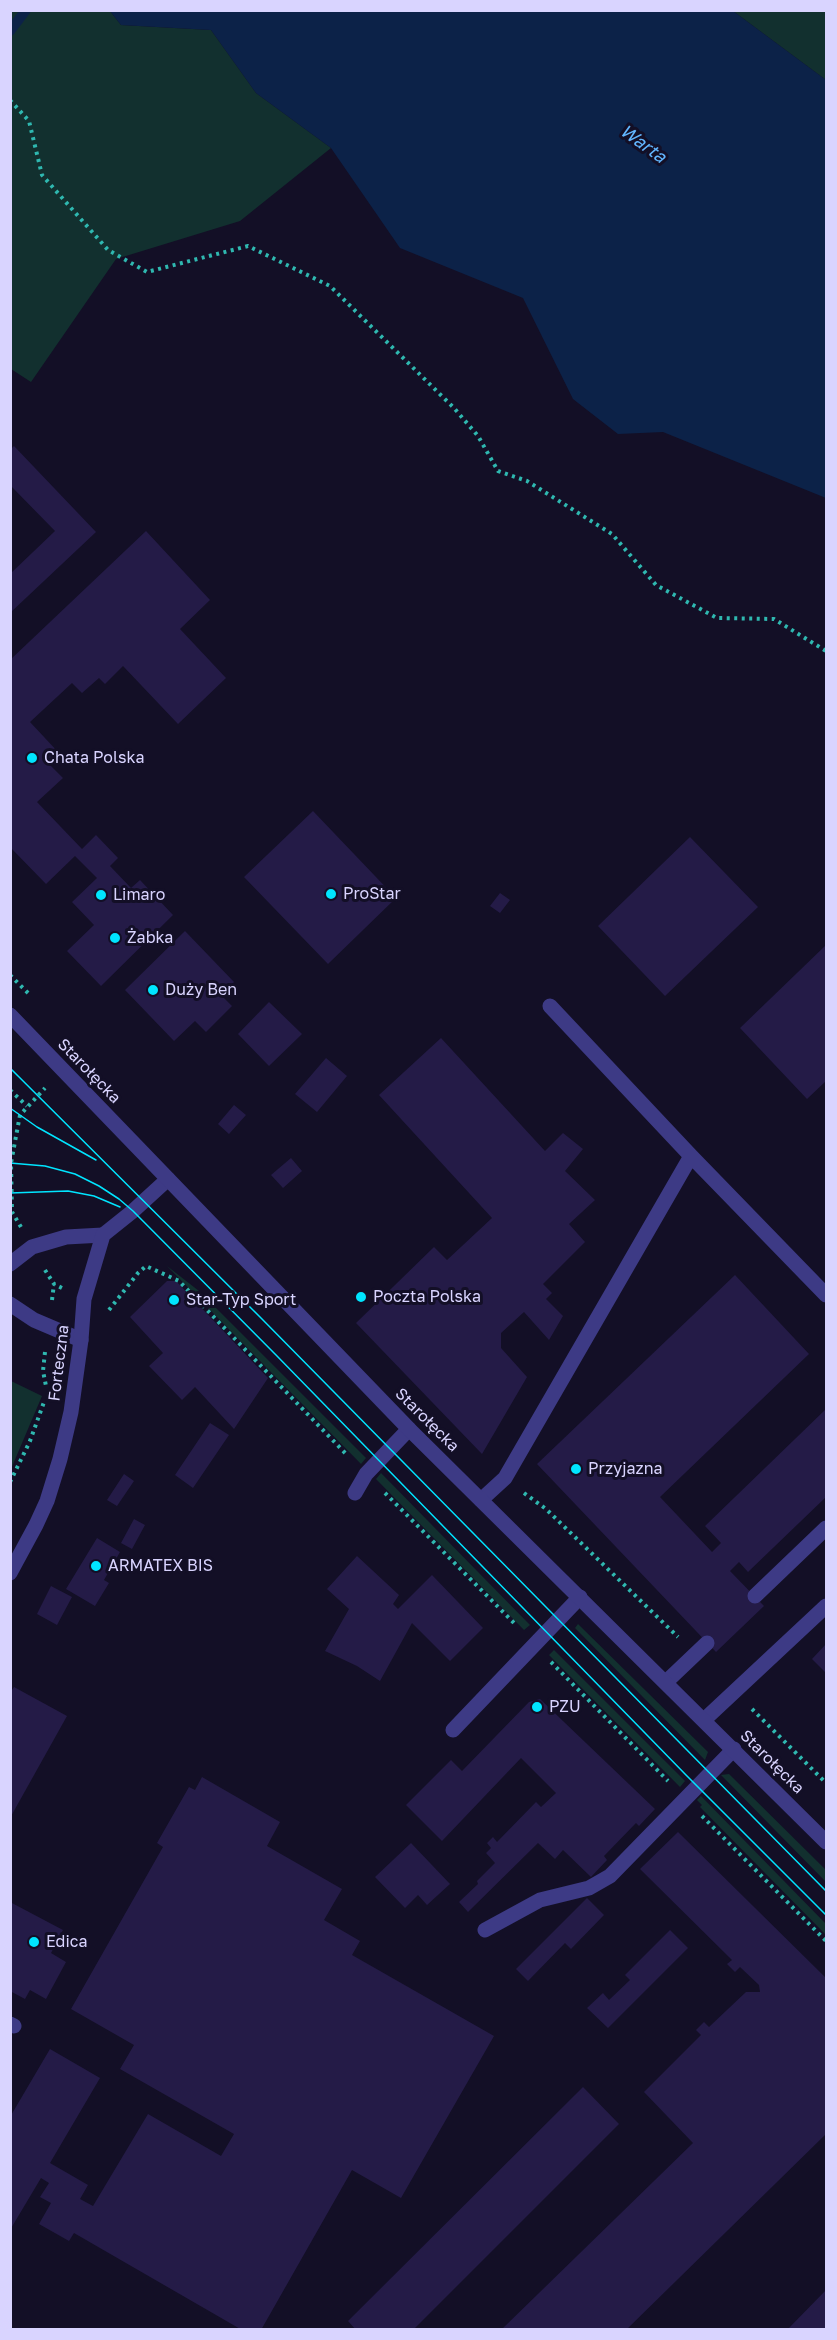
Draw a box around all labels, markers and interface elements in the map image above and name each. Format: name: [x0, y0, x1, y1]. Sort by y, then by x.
water label: Warta: [616, 120, 670, 168]
place label: Chata Polska: [44, 748, 144, 768]
marker: Chata Polska: [25, 751, 39, 765]
place label: ProStar: [343, 884, 401, 904]
place label: Limaro: [113, 885, 165, 905]
marker: ProStar: [324, 887, 338, 901]
marker: Limaro: [94, 888, 108, 902]
place label: Żabka: [127, 928, 173, 948]
marker: Żabka: [108, 931, 122, 945]
place label: Duży Ben: [165, 980, 237, 1000]
marker: Duży Ben: [146, 983, 160, 997]
street label: Starołęcka: [53, 1035, 125, 1107]
place label: Poczta Polska: [373, 1287, 481, 1307]
place label: Star-Typ Sport: [186, 1290, 296, 1310]
marker: Poczta Polska: [354, 1290, 368, 1304]
marker: Star-Typ Sport: [167, 1293, 181, 1307]
street label: Forteczna: [45, 1324, 73, 1402]
street label: Starołęcka: [391, 1384, 463, 1456]
place label: Przyjazna: [588, 1459, 663, 1479]
marker: Przyjazna: [569, 1462, 583, 1476]
place label: ARMATEX BIS: [108, 1556, 213, 1576]
marker: ARMATEX BIS: [89, 1559, 103, 1573]
place label: PZU: [549, 1697, 581, 1717]
marker: PZU: [530, 1700, 544, 1714]
street label: Starołęcka: [736, 1726, 808, 1798]
place label: Edica: [46, 1932, 87, 1952]
marker: Edica: [27, 1935, 41, 1949]

